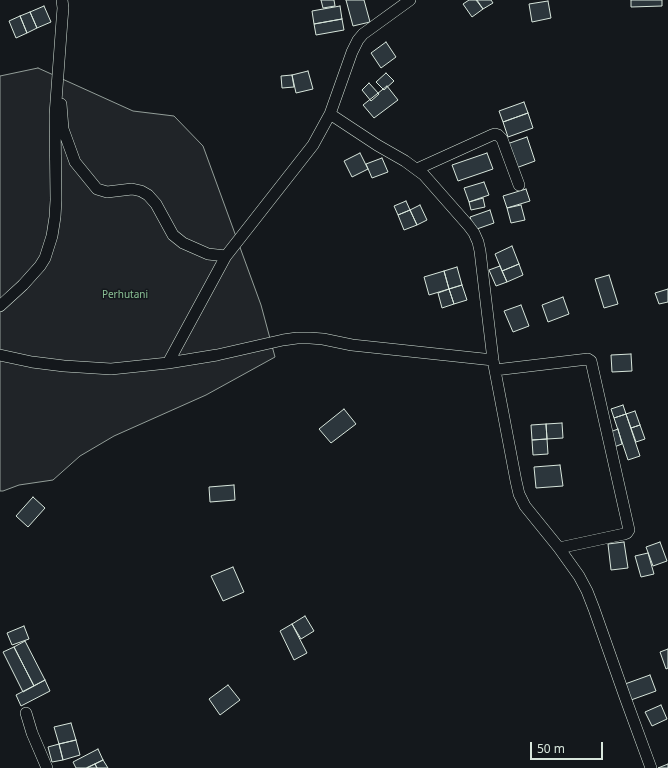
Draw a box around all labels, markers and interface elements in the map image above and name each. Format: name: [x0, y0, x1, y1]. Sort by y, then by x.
park label: Perhutani: [102, 289, 148, 301]
scale bar: [532, 734, 605, 760]
text: 50 m: [537, 740, 565, 757]

